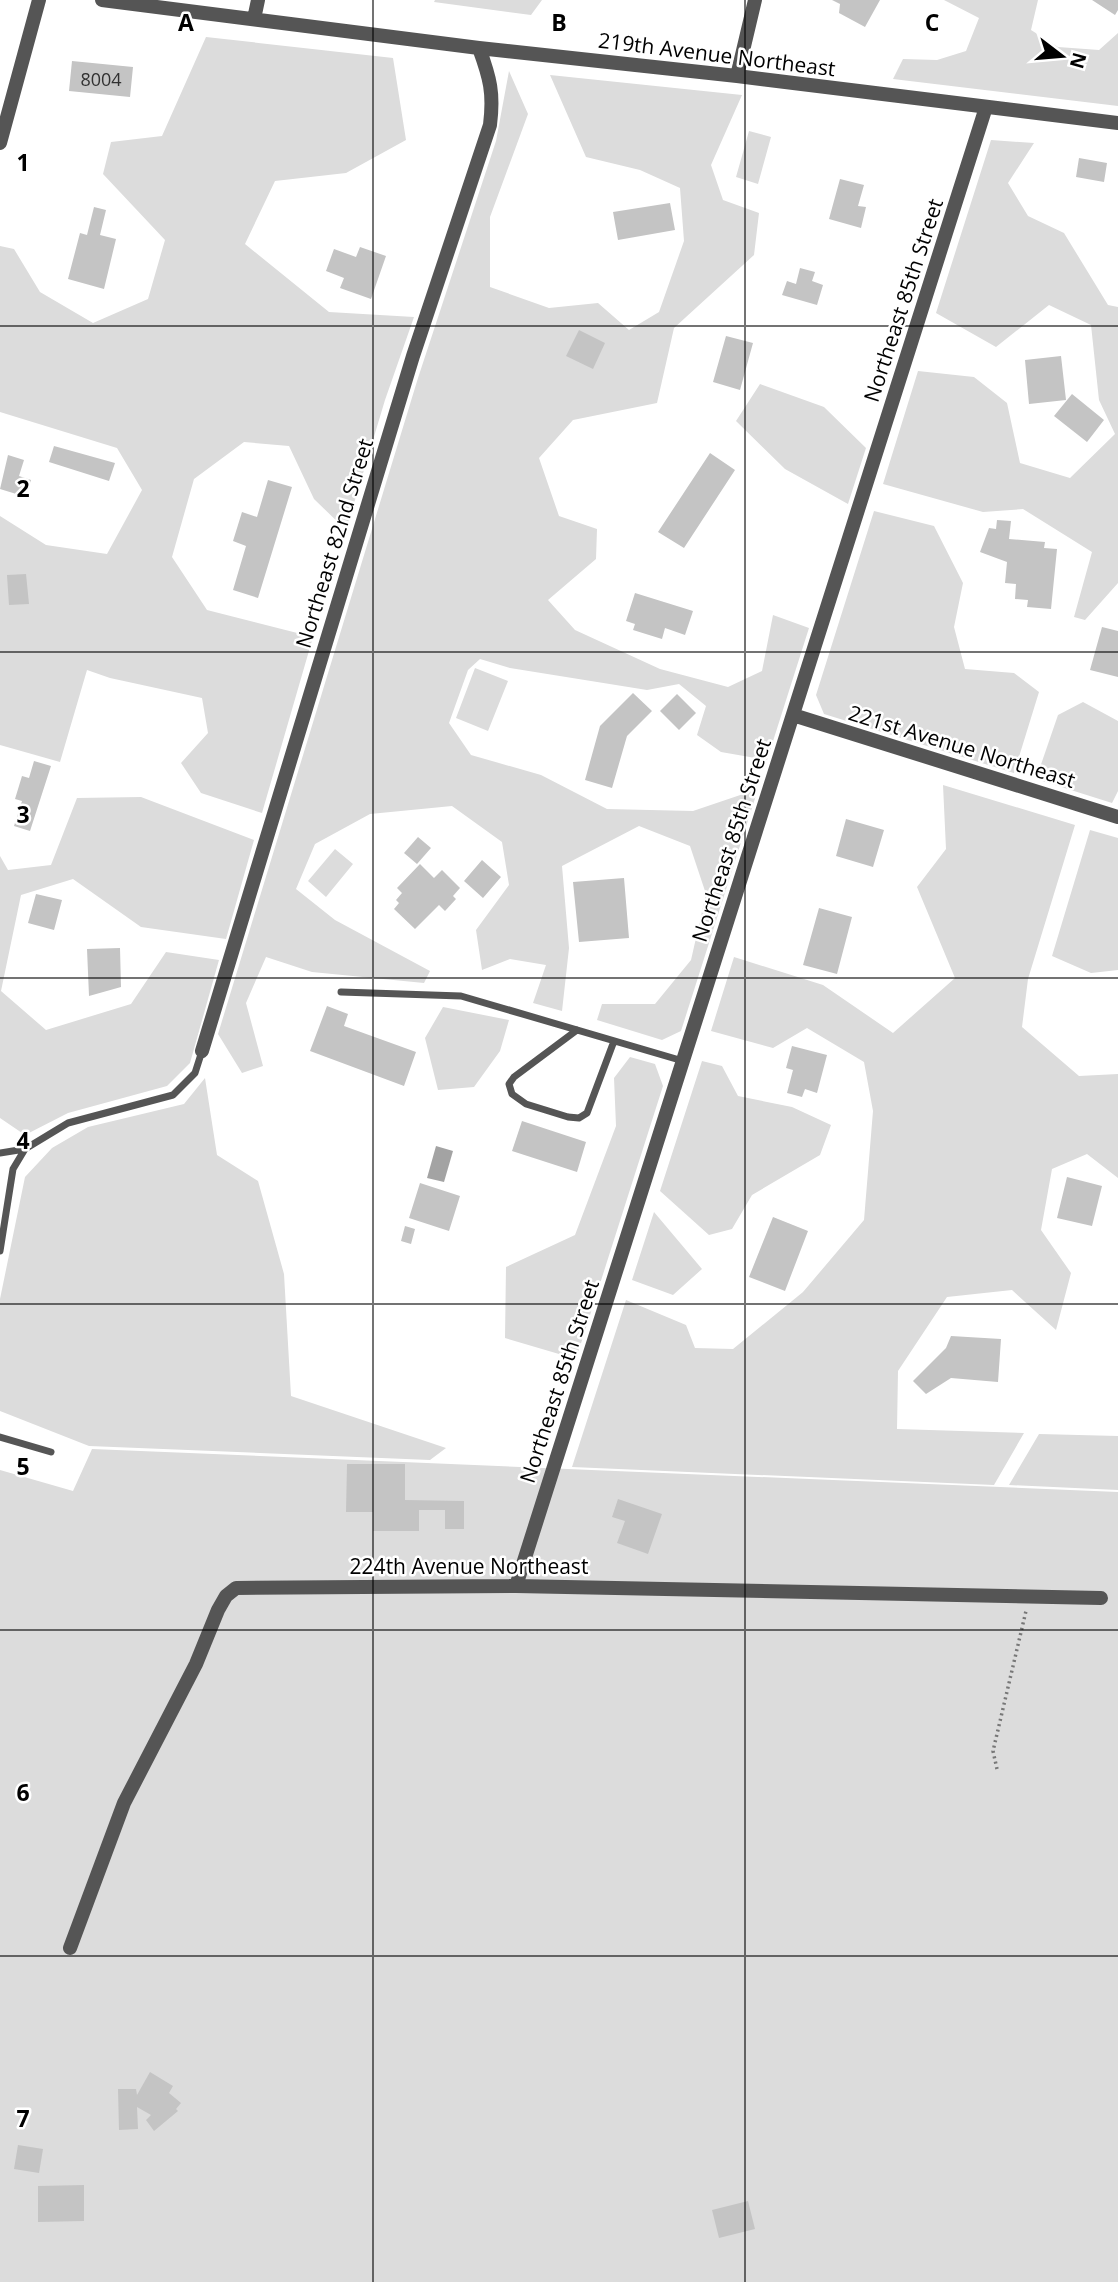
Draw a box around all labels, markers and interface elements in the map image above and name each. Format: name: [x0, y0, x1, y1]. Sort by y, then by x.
text: A: [178, 6, 194, 38]
text: B: [551, 6, 567, 38]
text: C: [925, 6, 939, 38]
north arrow: [1027, 21, 1097, 91]
street label: 219th Avenue Northeast: [597, 26, 837, 82]
text: N: [1064, 50, 1093, 72]
house number: 8004: [80, 67, 122, 91]
text: 1: [16, 146, 30, 178]
street label: Northeast 85th Street: [857, 195, 949, 405]
street label: Northeast 82nd Street: [289, 435, 379, 651]
text: 2: [16, 472, 30, 504]
street label: 221st Avenue Northeast: [845, 698, 1079, 794]
street label: Northeast 85th Street: [685, 735, 777, 945]
text: 3: [16, 798, 30, 830]
text: 4: [16, 1124, 30, 1156]
street label: Northeast 85th Street: [513, 1276, 605, 1486]
text: 5: [16, 1450, 30, 1482]
street label: 224th Avenue Northeast: [350, 1552, 588, 1580]
text: 6: [16, 1776, 30, 1808]
text: 7: [16, 2102, 30, 2134]

